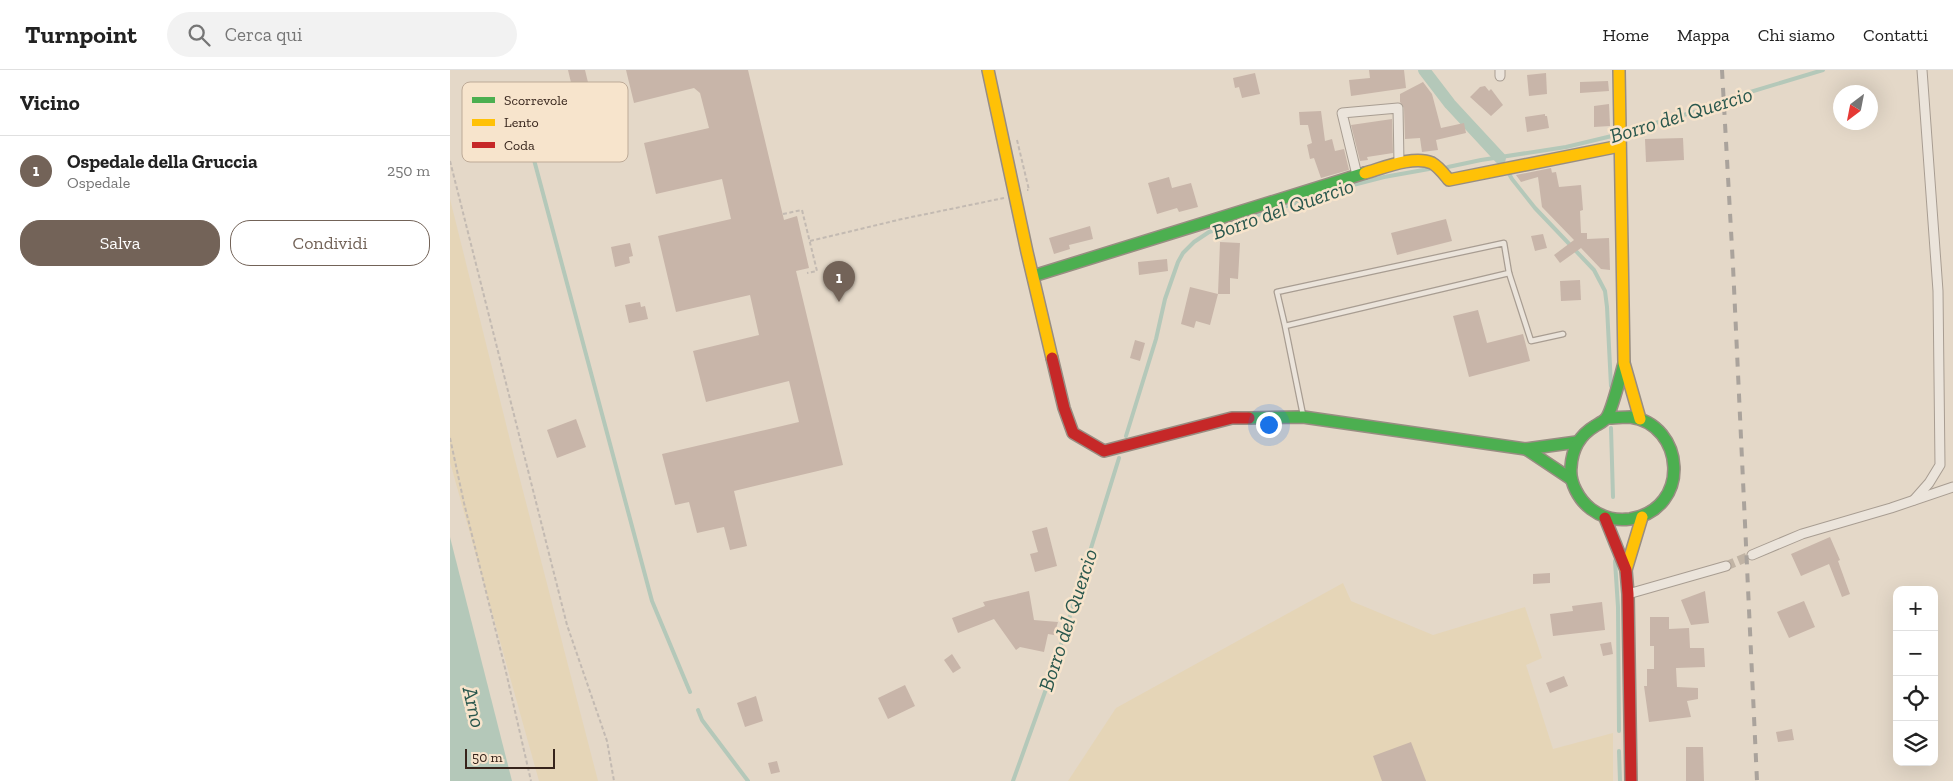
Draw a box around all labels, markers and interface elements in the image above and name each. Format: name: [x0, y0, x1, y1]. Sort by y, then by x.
search box: [167, 12, 517, 57]
text: Turnpoint: [25, 20, 137, 49]
icon: search: [185, 21, 213, 49]
text: Cerca qui: [225, 23, 302, 46]
text: Home: [1603, 24, 1649, 46]
text: Mappa: [1677, 24, 1730, 46]
text: Chi siamo: [1758, 24, 1835, 46]
text: Contatti: [1863, 24, 1928, 46]
water label: Borro del Quercio: [1606, 81, 1755, 148]
legend: [462, 82, 628, 162]
north arrow: [1833, 85, 1878, 130]
text: Vicino: [20, 90, 80, 115]
text: Scorrevole: [504, 92, 568, 109]
text: Lento: [504, 114, 539, 131]
text: Coda: [504, 137, 535, 154]
text: Ospedale della Gruccia: [67, 150, 258, 173]
text: 1: [33, 161, 39, 180]
text: 250 m: [387, 161, 430, 180]
text: Ospedale: [67, 173, 130, 192]
water label: Borro del Quercio: [1209, 173, 1357, 244]
button: Salva: [20, 220, 220, 266]
button: Condividi: [230, 220, 430, 266]
pin: 1: [823, 261, 855, 302]
your location: [1256, 412, 1282, 438]
water label: Borro del Quercio: [1033, 546, 1102, 694]
map controls: [1893, 586, 1938, 766]
button: +: [1893, 586, 1938, 631]
button: −: [1893, 631, 1938, 676]
button: locate: [1893, 676, 1938, 721]
water label: Arno: [457, 683, 491, 730]
button: layers: [1893, 721, 1938, 766]
scale bar: [465, 746, 555, 769]
text: 50 m: [472, 749, 503, 766]

